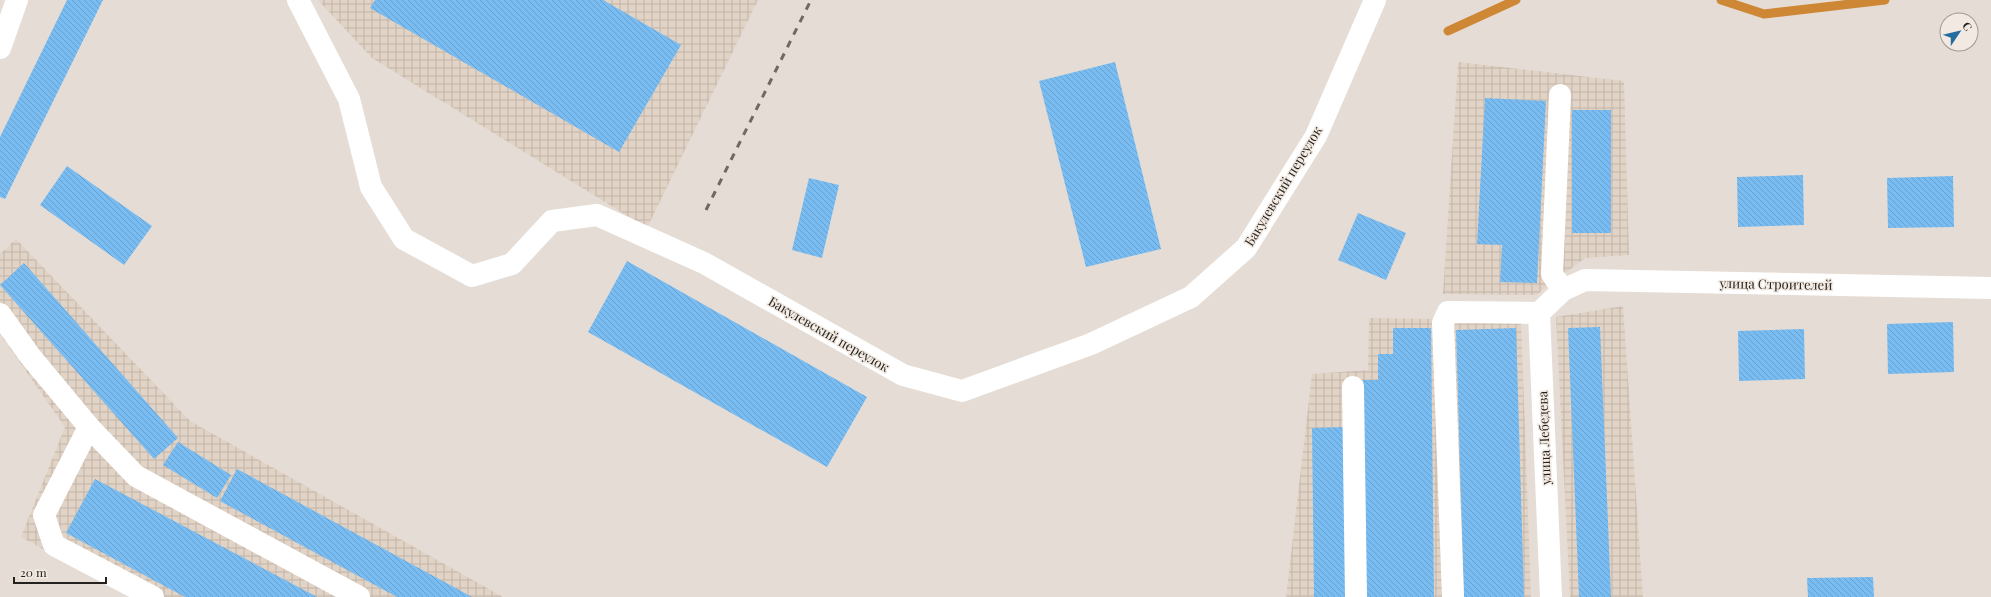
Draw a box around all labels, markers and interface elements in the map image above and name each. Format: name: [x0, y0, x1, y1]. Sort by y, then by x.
north arrow: [1939, 12, 1979, 52]
text: С: [1959, 18, 1976, 34]
street label: Бакулевский переулок: [1240, 122, 1325, 249]
street label: улица Строителей: [1718, 274, 1833, 293]
street label: Бакулевский переулок: [766, 292, 893, 375]
street label: улица Лебедева: [1533, 390, 1554, 486]
scale bar: [14, 559, 106, 585]
text: 20 m: [20, 564, 47, 580]

